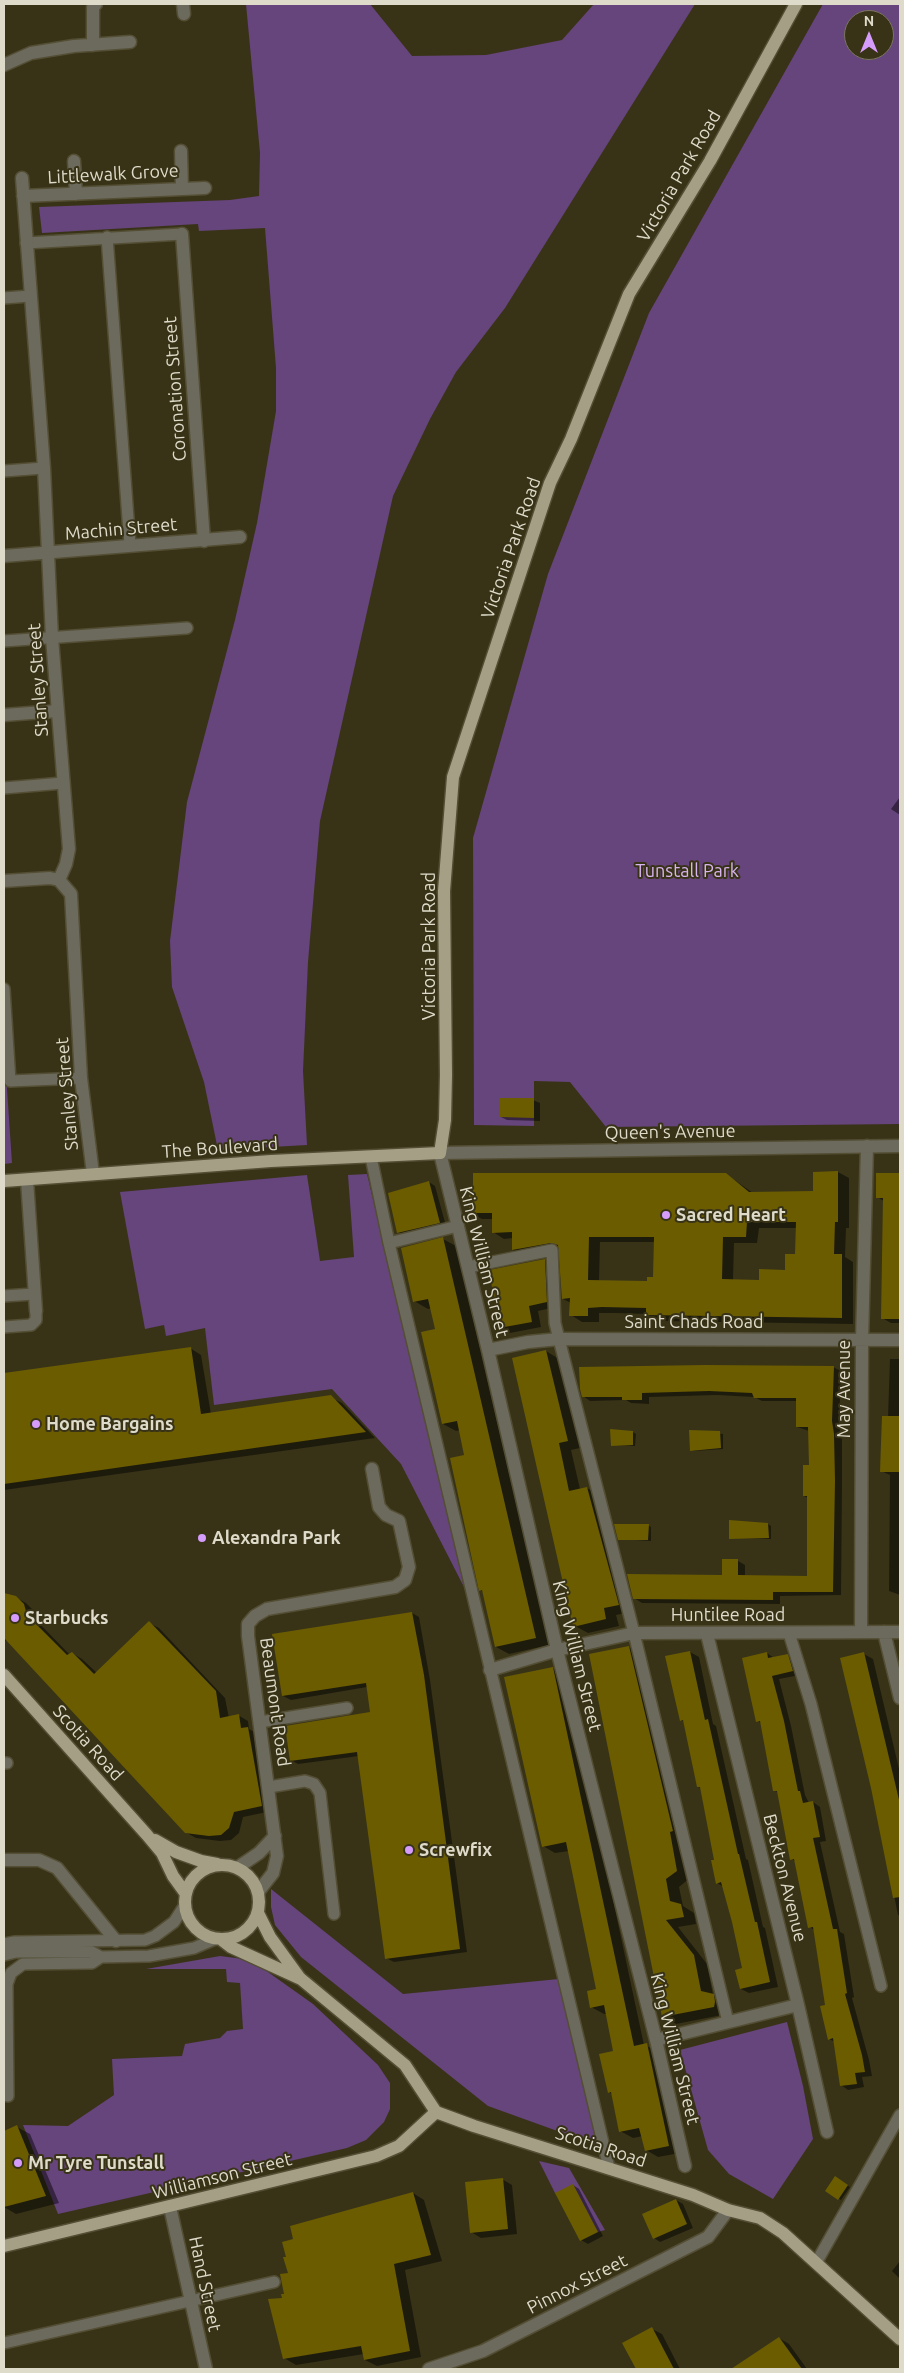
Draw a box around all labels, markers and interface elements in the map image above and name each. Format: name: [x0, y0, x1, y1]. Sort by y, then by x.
north arrow: [844, 10, 894, 60]
text: N: [864, 13, 874, 29]
street label: Victoria Park Road: [633, 106, 725, 246]
street label: Littlewalk Grove: [47, 160, 179, 188]
street label: Coronation Street: [159, 316, 191, 462]
street label: Victoria Park Road: [477, 474, 545, 622]
street label: Machin Street: [64, 513, 178, 545]
street label: Stanley Street: [23, 623, 53, 737]
park label: Tunstall Park: [635, 860, 739, 882]
street label: Victoria Park Road: [418, 872, 440, 1020]
street label: Stanley Street: [51, 1036, 83, 1152]
street label: Queen's Avenue: [604, 1120, 736, 1144]
street label: The Boulevard: [161, 1133, 279, 1163]
street label: King William Street: [455, 1184, 513, 1340]
place label: Sacred Heart: [676, 1204, 786, 1226]
marker: Sacred Heart: [660, 1209, 672, 1221]
street label: Saint Chads Road: [624, 1311, 764, 1333]
street label: May Avenue: [833, 1340, 855, 1438]
place label: Home Bargains: [46, 1413, 173, 1435]
marker: Home Bargains: [30, 1418, 42, 1430]
place label: Alexandra Park: [212, 1527, 341, 1549]
marker: Alexandra Park: [196, 1532, 208, 1544]
street label: King William Street: [548, 1578, 606, 1734]
street label: Huntilee Road: [671, 1604, 785, 1626]
place label: Starbucks: [25, 1607, 109, 1629]
marker: Starbucks: [9, 1612, 21, 1624]
street label: Beaumont Road: [255, 1636, 295, 1768]
street label: Scotia Road: [48, 1701, 128, 1785]
street label: Beckton Avenue: [759, 1812, 811, 1944]
place label: Screwfix: [419, 1839, 492, 1861]
marker: Screwfix: [403, 1844, 415, 1856]
street label: King William Street: [646, 1971, 704, 2127]
street label: Scotia Road: [553, 2122, 649, 2172]
street label: Williamson Street: [150, 2148, 294, 2204]
place label: Mr Tyre Tunstall: [28, 2152, 164, 2174]
marker: Mr Tyre Tunstall: [12, 2157, 24, 2169]
street label: Hand Street: [184, 2234, 226, 2334]
street label: Pinnox Street: [523, 2250, 631, 2318]

